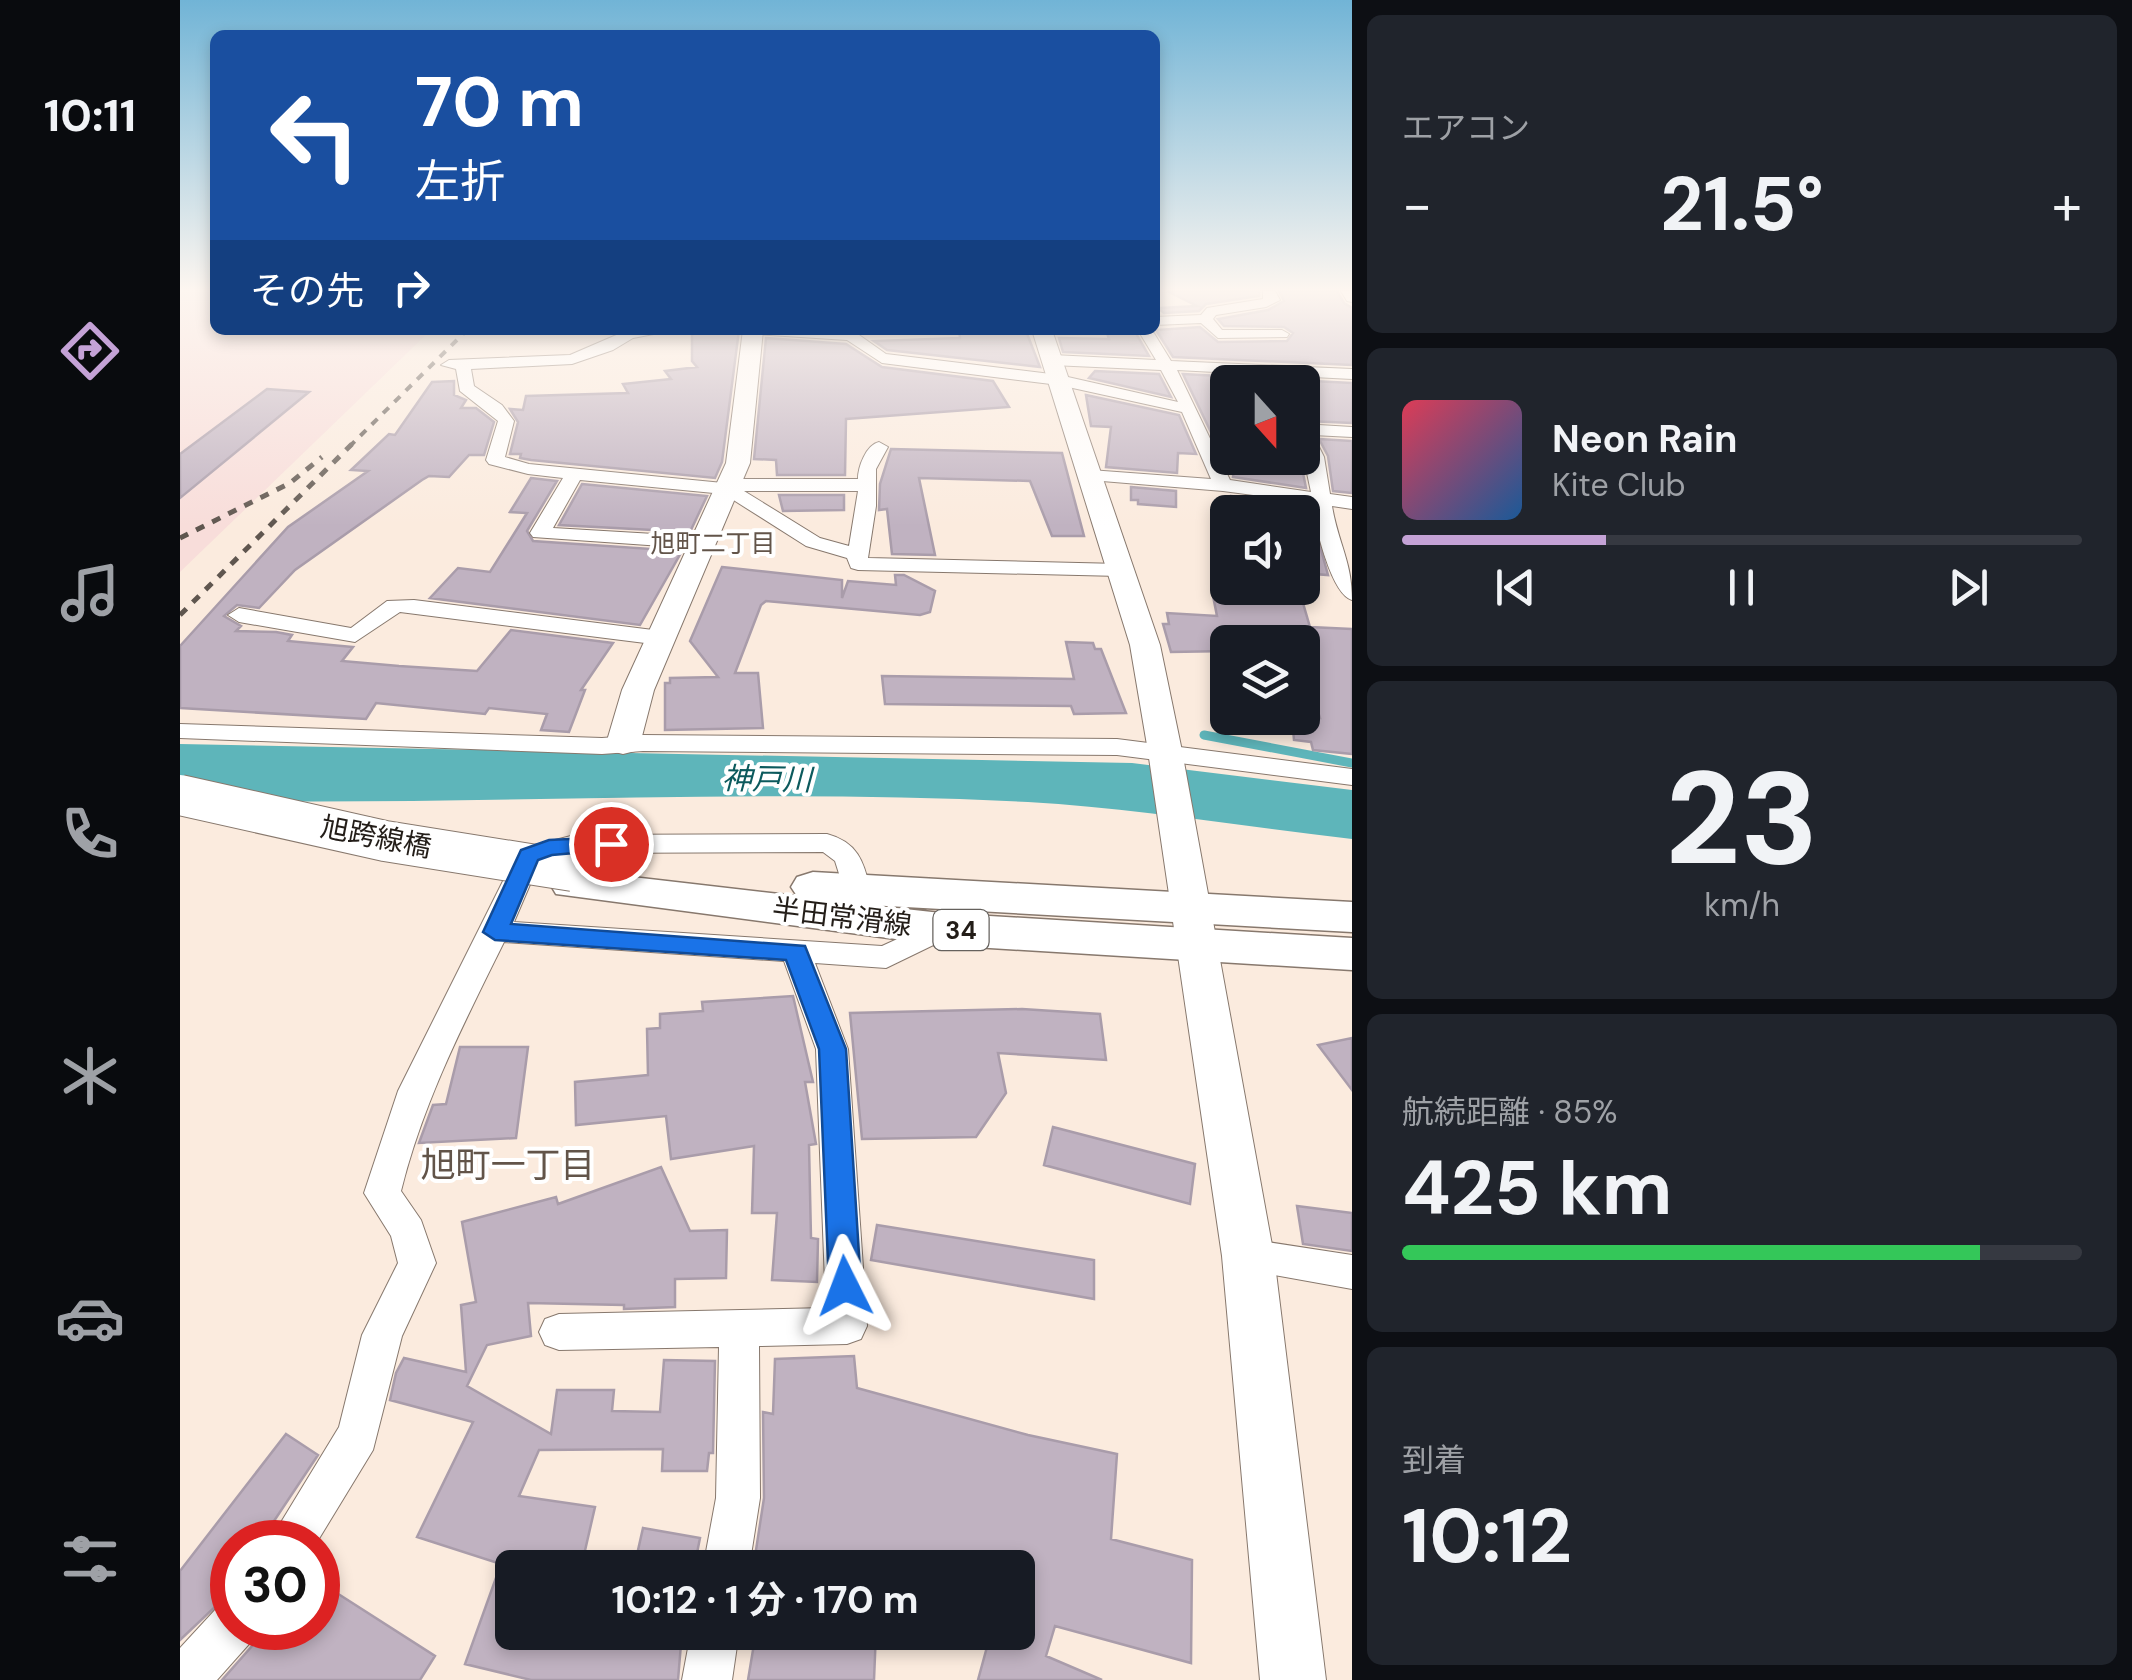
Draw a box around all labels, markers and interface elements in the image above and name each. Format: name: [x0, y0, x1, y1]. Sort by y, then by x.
text: 70 m: [415, 57, 584, 148]
icon: left: [250, 70, 380, 200]
text: 10:11: [44, 86, 136, 145]
text: エアコン: [1402, 107, 1530, 149]
text: 左折: [415, 152, 505, 211]
text: 21.5°: [1660, 156, 1824, 253]
text: −: [1402, 169, 1432, 241]
text: +: [2052, 169, 2082, 241]
icon: right: [384, 260, 439, 315]
text: その先: [250, 266, 364, 316]
icon: directions: [55, 316, 125, 386]
north arrow: [1210, 365, 1320, 475]
map controls: [1210, 365, 1320, 735]
text: Neon Rain: [1552, 414, 1737, 464]
text: Kite Club: [1552, 464, 1686, 506]
button: sound: [1210, 495, 1320, 605]
district label: 旭町二丁目: [650, 527, 776, 560]
icon: music: [55, 558, 125, 628]
icon: previous: [1488, 560, 1543, 615]
icon: pause: [1714, 560, 1769, 615]
icon: next: [1941, 560, 1996, 615]
button: layers: [1210, 625, 1320, 735]
text: 23: [1665, 734, 1819, 903]
water label: 神戸川: [722, 759, 815, 799]
icon: phone: [55, 799, 125, 869]
pin: [569, 802, 654, 887]
street label: 旭跨線橋: [317, 808, 435, 866]
icon: arrive: [584, 817, 639, 872]
text: km/h: [1704, 884, 1780, 926]
street label: 半田常滑線: [770, 890, 914, 944]
road number: 34: [934, 910, 988, 950]
icon: climate: [55, 1041, 125, 1111]
text: 航続距離 · 85%: [1402, 1091, 1618, 1133]
text: 425 km: [1402, 1140, 1672, 1237]
district label: 旭町一丁目: [420, 1142, 596, 1188]
position arrow: [793, 1234, 897, 1338]
icon: car: [55, 1283, 125, 1353]
text: 到着: [1402, 1439, 1466, 1481]
text: 10:12: [1402, 1488, 1572, 1585]
speed limit sign: 30: [210, 1520, 340, 1650]
icon: filters: [55, 1524, 125, 1594]
text: 10:12 · 1 分 · 170 m: [611, 1575, 919, 1625]

